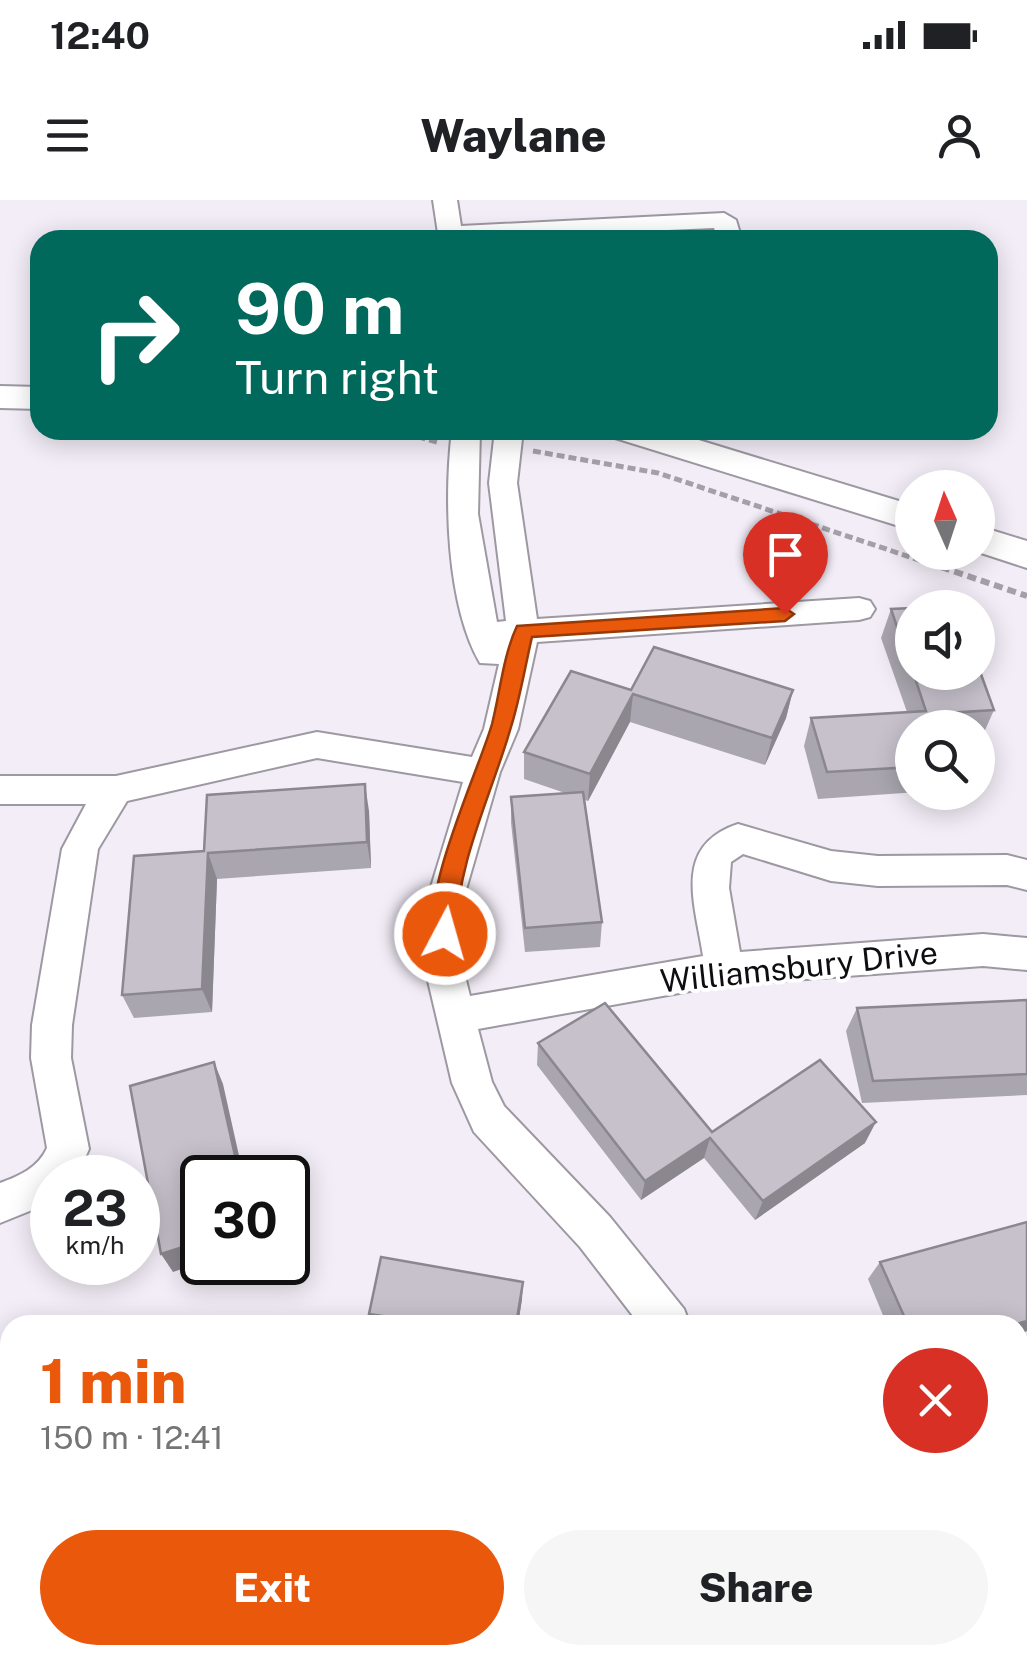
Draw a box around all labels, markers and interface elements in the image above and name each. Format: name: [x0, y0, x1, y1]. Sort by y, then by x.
text: 12:40: [50, 13, 150, 58]
icon: menu: [40, 108, 95, 163]
icon: person: [932, 108, 987, 163]
text: Waylane: [420, 109, 607, 162]
text: 90 m: [235, 267, 405, 350]
icon: right: [70, 270, 200, 400]
text: Turn right: [235, 351, 439, 404]
north arrow: [895, 470, 995, 570]
map controls: [895, 470, 995, 810]
pin: [743, 512, 828, 615]
icon: arrive: [758, 527, 813, 582]
button: sound: [895, 590, 995, 690]
button: search: [895, 710, 995, 810]
position arrow: [393, 882, 497, 986]
street label: Williamsbury Drive: [658, 934, 940, 999]
speed limit sign: 30: [180, 1155, 310, 1285]
text: 23: [62, 1178, 128, 1237]
text: km/h: [66, 1230, 124, 1260]
text: 1 min: [40, 1346, 187, 1417]
button: close: [883, 1348, 988, 1453]
text: 150 m · 12:41: [40, 1419, 224, 1456]
button: Exit: [40, 1530, 504, 1645]
button: Share: [524, 1530, 988, 1645]

